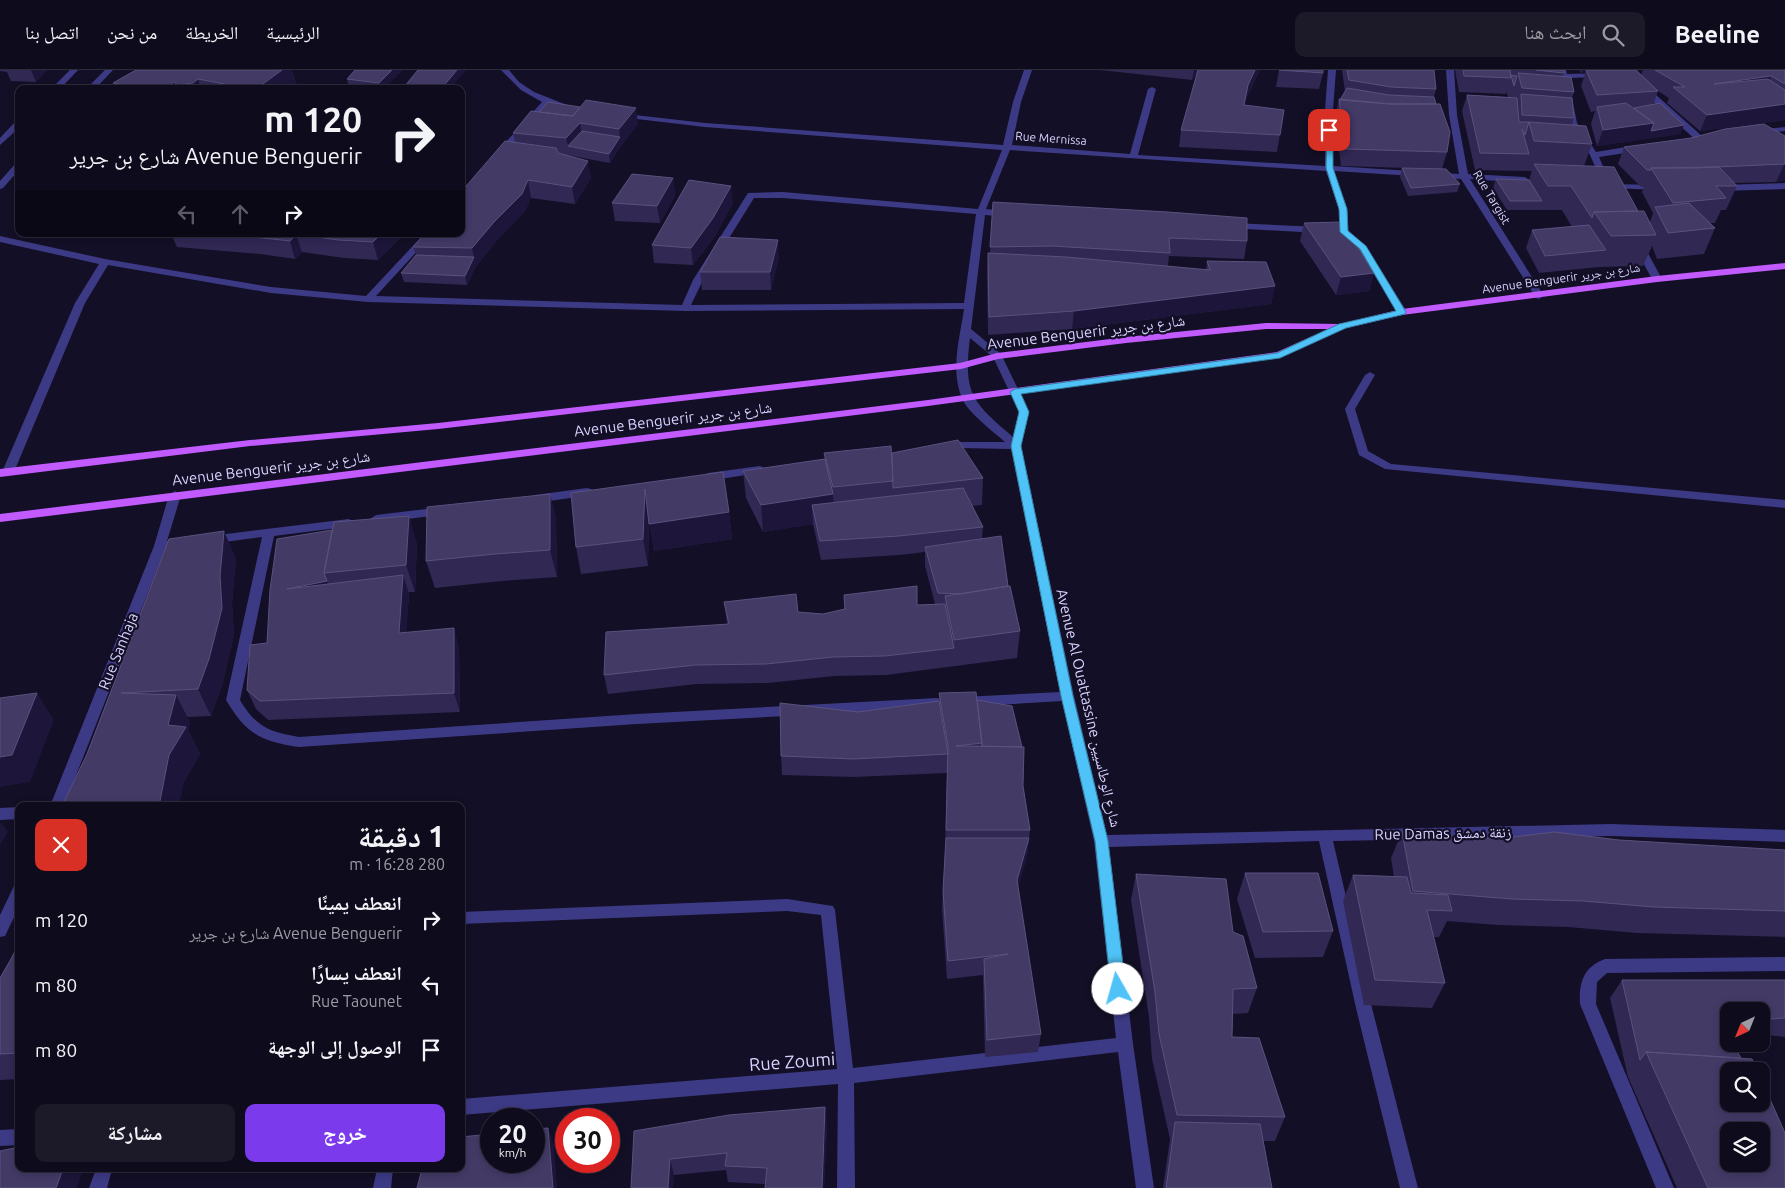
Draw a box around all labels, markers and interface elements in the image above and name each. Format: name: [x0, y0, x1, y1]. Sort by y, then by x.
search box: [1295, 12, 1645, 57]
text: ابحث هنا: [1524, 21, 1587, 43]
icon: search: [1599, 21, 1627, 49]
text: Beeline: [1675, 21, 1760, 48]
text: اتصل بنا: [25, 22, 79, 42]
text: من نحن: [107, 22, 157, 42]
text: الخريطة: [185, 22, 238, 42]
text: الرئيسية: [266, 22, 320, 42]
text: 120 m: [264, 99, 362, 139]
icon: right: [380, 105, 445, 170]
pin: [1308, 109, 1350, 151]
icon: arrive: [1315, 116, 1343, 144]
street label: Rue Mernissa: [1015, 129, 1087, 147]
text: Avenue Benguerir شارع بن جرير: [70, 143, 362, 168]
street label: Rue Targist: [1471, 168, 1513, 226]
icon: left: [173, 200, 201, 228]
icon: ahead: [226, 200, 254, 228]
icon: right: [279, 200, 307, 228]
street label: Avenue Benguerir شارع بن جرير: [1481, 260, 1641, 298]
street label: Avenue Benguerir شارع بن جرير: [986, 311, 1186, 355]
street label: Avenue Benguerir شارع بن جرير: [573, 398, 773, 442]
street label: Avenue Benguerir شارع بن جرير: [171, 447, 371, 491]
street label: Avenue Al Ouattassine شارع الوطاسيين: [1051, 587, 1125, 829]
street label: Rue Sanhaja: [95, 610, 141, 692]
button: close: [35, 819, 87, 871]
text: 1 دقيقة: [358, 819, 445, 853]
street label: Rue Damas زنقة دمشق: [1374, 823, 1512, 845]
text: 280 m · 16:28: [349, 855, 445, 873]
text: انعطف يمينًا: [317, 892, 402, 914]
icon: right: [417, 906, 445, 934]
text: 120 m: [35, 909, 88, 931]
text: Avenue Benguerir شارع بن جرير: [189, 924, 402, 942]
text: انعطف يسارًا: [311, 962, 402, 984]
position arrow: [1091, 962, 1143, 1014]
icon: left: [417, 971, 445, 999]
text: 80 m: [35, 974, 77, 996]
text: Rue Taounet: [311, 992, 402, 1010]
north arrow: [1720, 1002, 1770, 1052]
map controls: [1720, 1002, 1770, 1172]
text: الوصول إلى الوجهة: [268, 1036, 402, 1058]
icon: arrive: [417, 1036, 445, 1064]
text: 80 m: [35, 1039, 77, 1061]
street label: Rue Zoumi: [748, 1048, 836, 1074]
button: search: [1720, 1062, 1770, 1112]
button: مشاركة: [35, 1104, 235, 1162]
button: خروج: [245, 1104, 445, 1162]
speed limit sign: 30: [555, 1108, 620, 1173]
text: 20: [498, 1120, 527, 1148]
button: layers: [1720, 1122, 1770, 1172]
text: km/h: [499, 1146, 526, 1159]

